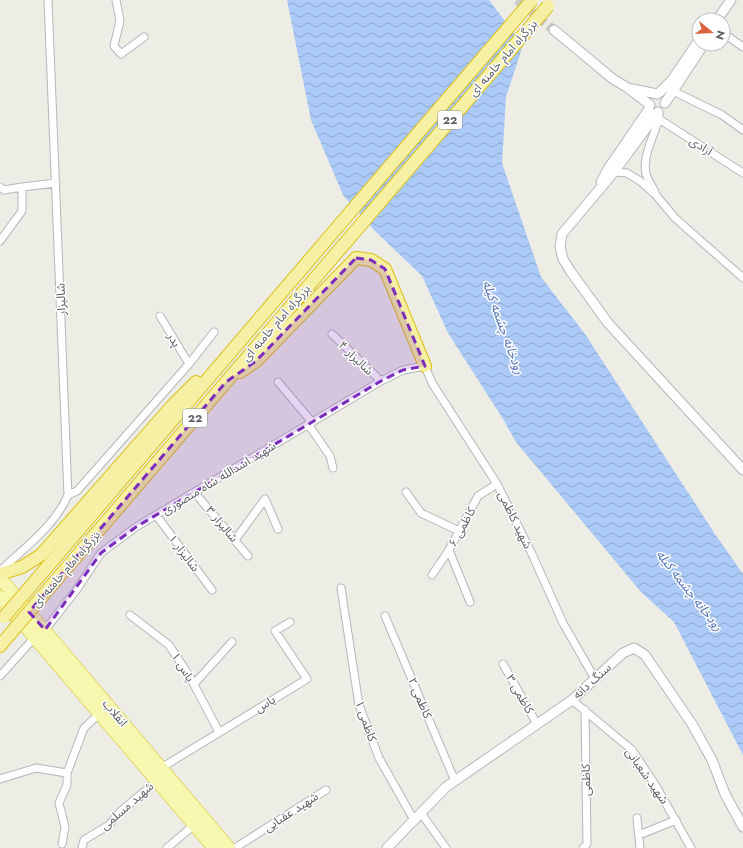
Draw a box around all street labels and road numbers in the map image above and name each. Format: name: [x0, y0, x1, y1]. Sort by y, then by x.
street label: بزرگراه امام خامنه ای: [464, 15, 542, 101]
road number: 22: [438, 111, 462, 129]
street label: آزادی: [686, 132, 717, 161]
street label: بزرگراه امام خامنه ای: [237, 280, 315, 366]
street label: شالیزار: [51, 283, 71, 316]
street label: پدر: [162, 328, 185, 351]
street label: شالیزار ۴: [334, 337, 378, 379]
road number: 22: [183, 409, 207, 427]
street label: شهید اسدالله شاه منصوری: [159, 437, 279, 519]
street label: شهید کاظمی: [493, 488, 537, 552]
street label: شالیزار ۳: [201, 502, 243, 546]
street label: کاظمی ۶: [444, 503, 481, 550]
street label: بزرگراه امام خامنه ای: [27, 526, 105, 612]
street label: شالیزار ۱: [164, 531, 204, 575]
street label: یاس ۱: [167, 649, 199, 685]
street label: سنگ دانه: [569, 659, 615, 703]
street label: کاظمی ۳: [502, 671, 539, 718]
street label: کاظمی ۲: [403, 675, 437, 722]
street label: یاس: [251, 691, 279, 717]
street label: انقلاب: [98, 695, 132, 731]
street label: کاظمی ۱: [351, 698, 382, 745]
street label: شهید شعبانی: [621, 744, 673, 808]
street label: کاظمی: [577, 763, 595, 796]
street label: شهید مسلمی: [96, 778, 158, 834]
street label: شهید عقبایی: [260, 788, 322, 836]

